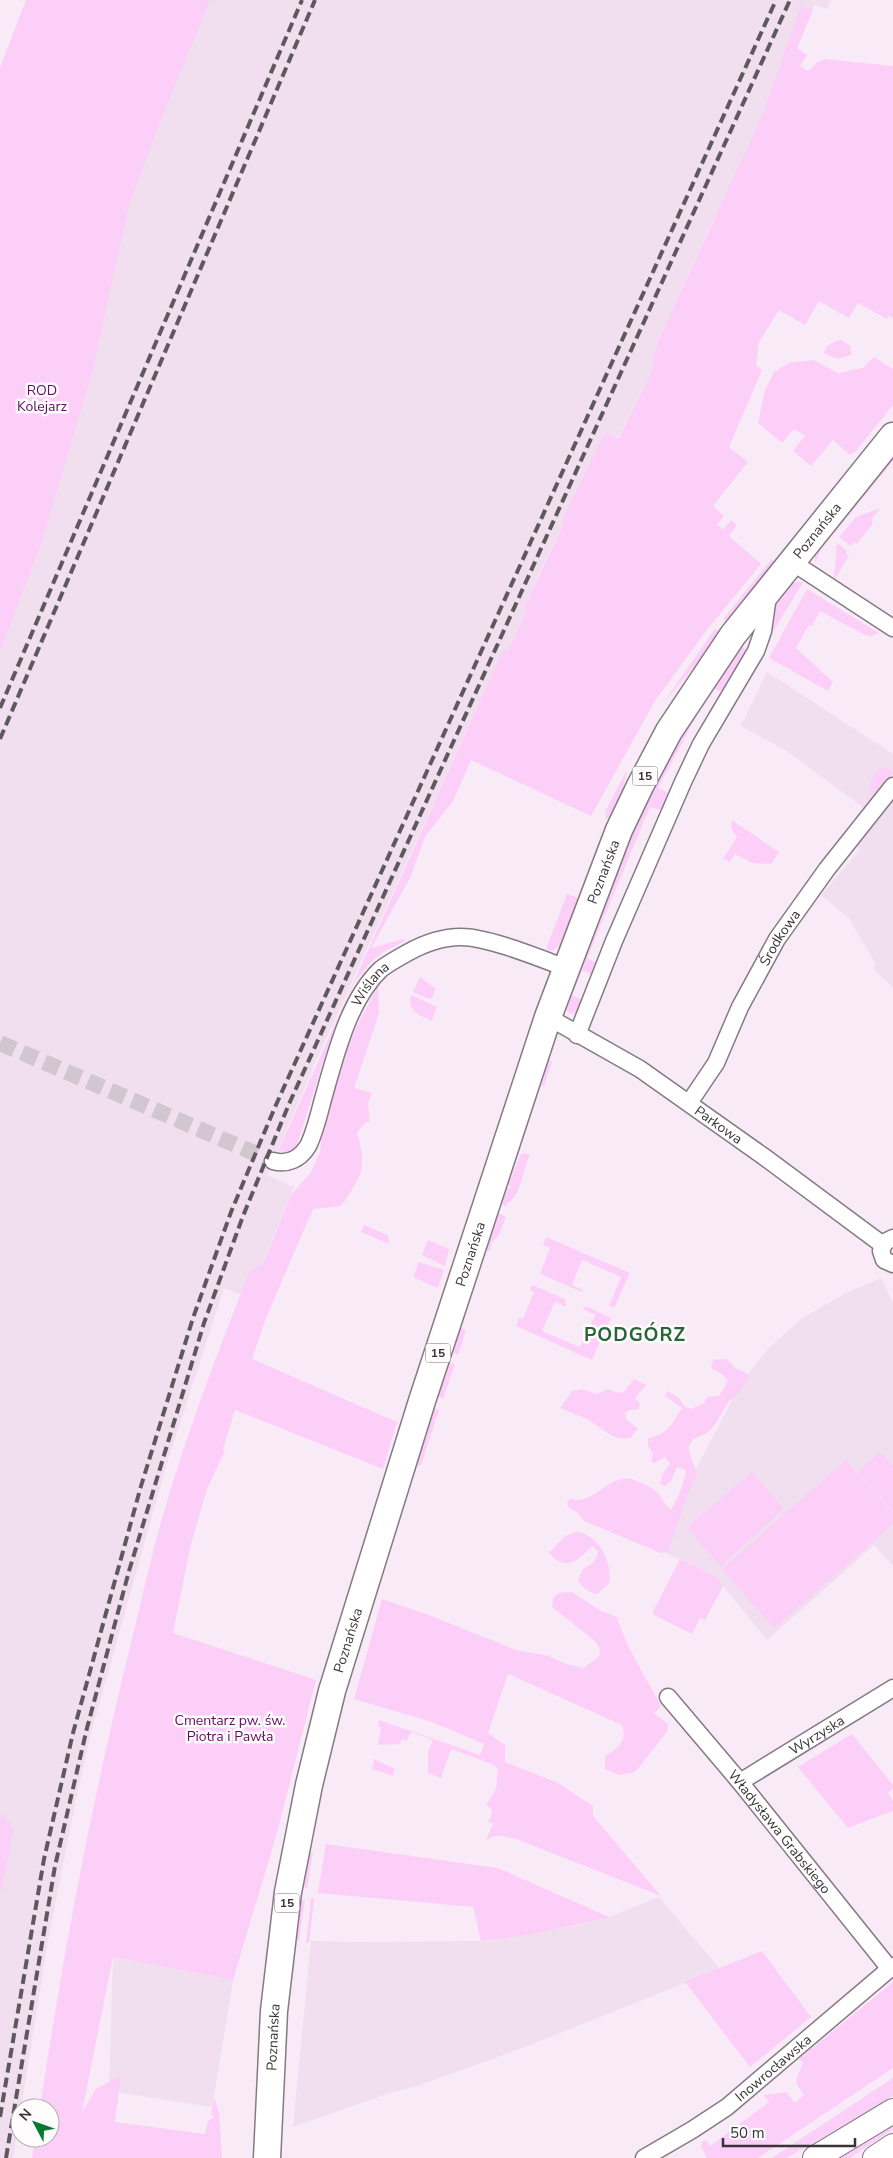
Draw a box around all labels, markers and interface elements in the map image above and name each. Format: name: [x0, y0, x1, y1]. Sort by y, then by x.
park label: ROD Kolejarz: [17, 381, 68, 416]
street label: Poznańska: [789, 499, 846, 563]
road number: 15: [632, 766, 658, 786]
street label: Poznańska: [583, 837, 624, 907]
street label: Środkowa: [755, 906, 805, 969]
street label: Wiślana: [347, 957, 393, 1010]
street label: Parkowa: [691, 1102, 746, 1149]
street label: Poznańska: [451, 1219, 490, 1289]
district label: PODGÓRZ: [584, 1322, 686, 1348]
road number: 15: [426, 1344, 450, 1362]
street label: Poznańska: [329, 1605, 367, 1675]
park label: Cmentarz pw. św. Piotra i Pawła: [174, 1711, 286, 1746]
street label: Wyrzyska: [786, 1711, 848, 1760]
street label: Władysława Grabskiego: [724, 1766, 835, 1898]
road number: 15: [274, 1894, 300, 1912]
street label: Poznańska: [262, 2003, 285, 2071]
street label: Inowrocławska: [731, 2030, 816, 2106]
north arrow: [10, 2098, 60, 2148]
text: N: [15, 2105, 36, 2125]
scale bar: [723, 2116, 856, 2148]
text: 50 m: [730, 2123, 765, 2143]

